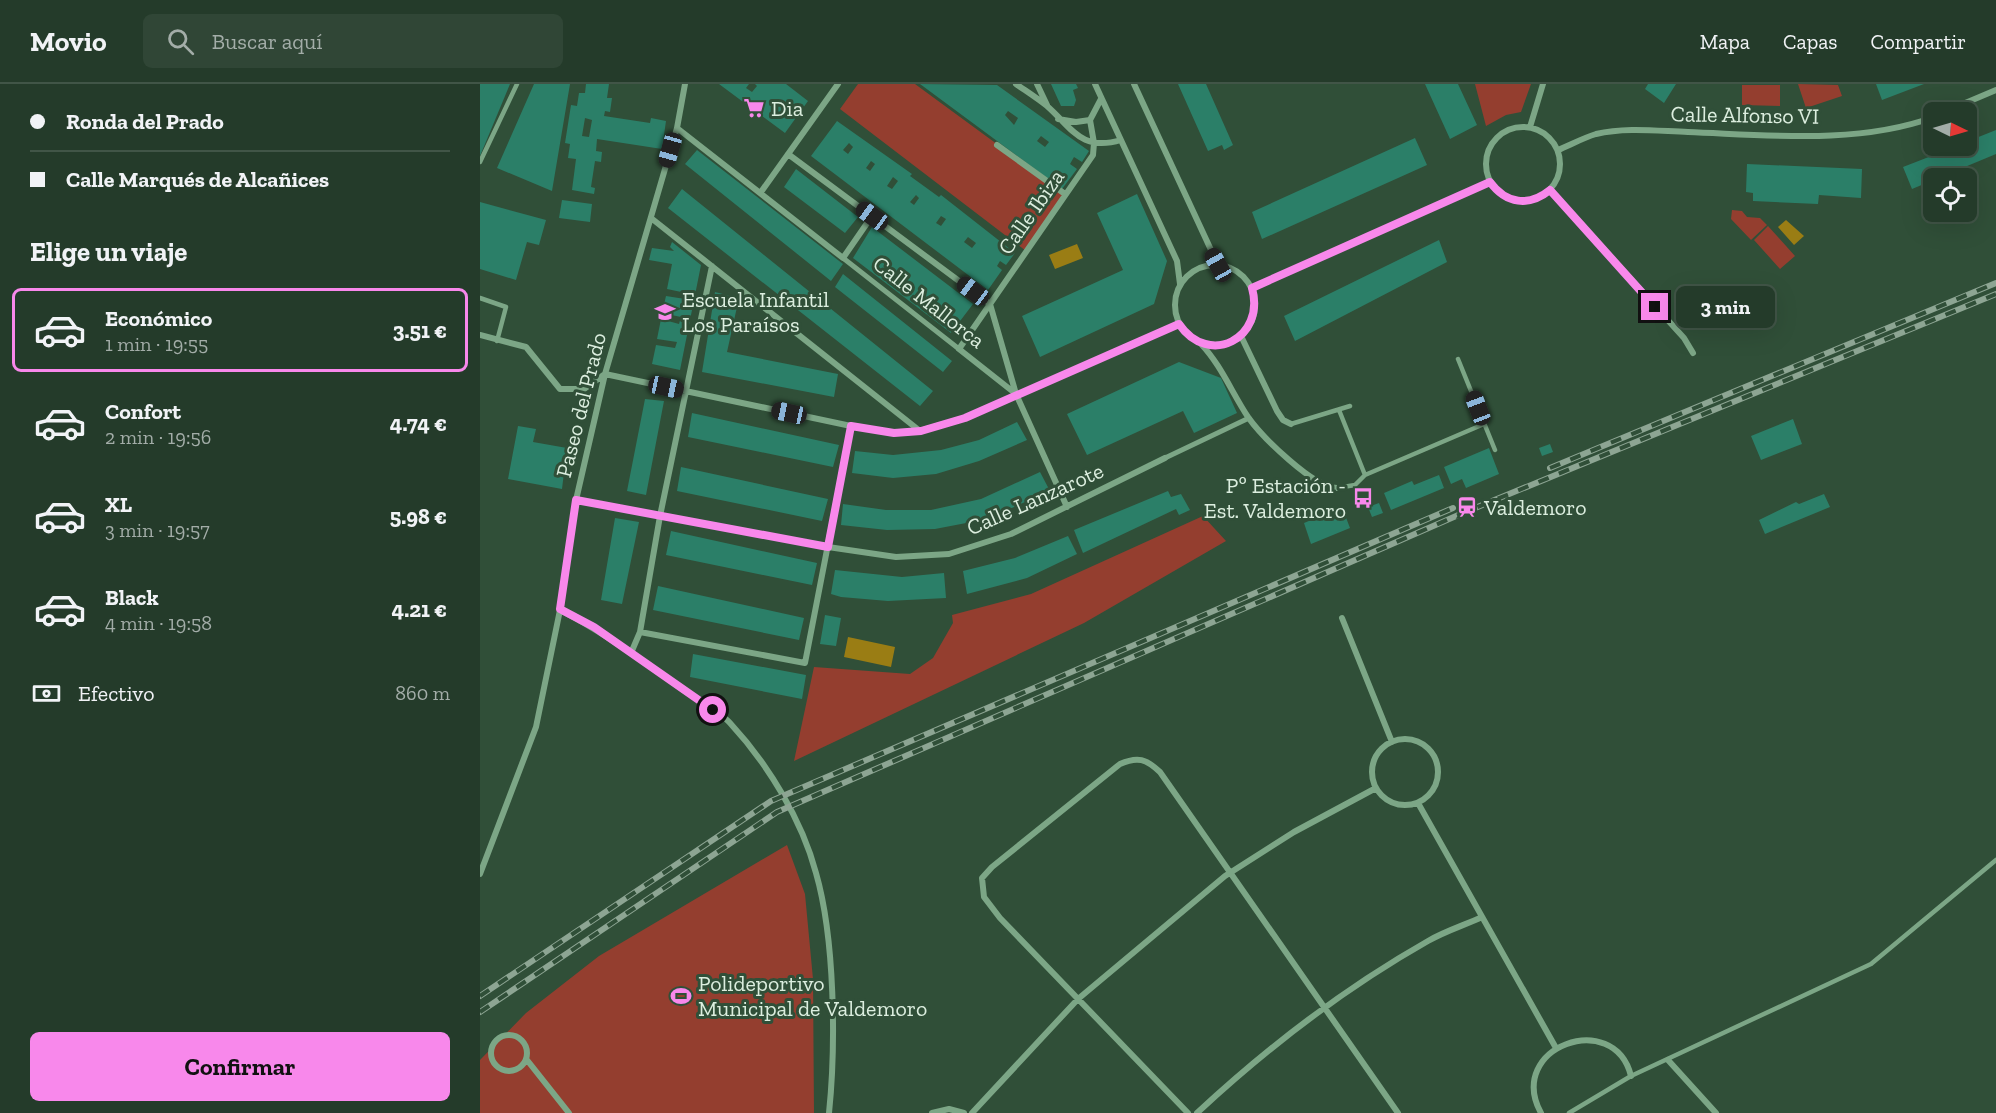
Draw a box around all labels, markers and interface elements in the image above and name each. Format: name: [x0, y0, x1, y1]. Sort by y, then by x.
search box: [143, 14, 563, 68]
text: Movio: [30, 25, 107, 58]
icon: search: [164, 25, 197, 58]
text: Buscar aquí: [212, 28, 323, 55]
text: Mapa: [1700, 29, 1750, 54]
text: Capas: [1783, 29, 1838, 54]
text: Compartir: [1871, 29, 1966, 54]
place label: Dia: [771, 95, 804, 122]
supermarket icon: Dia: [742, 96, 766, 120]
street label: Calle Alfonso VI: [1670, 100, 1820, 130]
north arrow: [1923, 102, 1977, 156]
map controls: [1923, 102, 1977, 222]
text: Ronda del Prado: [66, 108, 224, 135]
car: [656, 130, 684, 170]
street label: Calle Ibiza: [992, 164, 1070, 260]
text: Calle Marqués de Alcañices: [66, 166, 329, 193]
button: locate: [1923, 168, 1977, 222]
car: [852, 198, 892, 234]
text: Elige un viaje: [30, 236, 187, 268]
car: [1201, 245, 1235, 285]
street label: Calle Mallorca: [868, 250, 991, 354]
car: [953, 273, 993, 309]
place label: Escuela Infantil Los Paraísos: [682, 286, 829, 338]
callout: 3 min: [1676, 286, 1775, 328]
route end: [1641, 293, 1668, 320]
text: 3 min: [1701, 295, 1750, 319]
school or university icon: Escuela Infantil Los Paraísos: [653, 300, 677, 324]
icon: car: [33, 303, 87, 357]
text: Económico: [105, 305, 212, 332]
text: 3.51 €: [393, 317, 447, 344]
street label: Paseo del Prado: [550, 330, 612, 480]
text: 1 min · 19:55: [105, 332, 208, 356]
car: [647, 374, 685, 400]
car: [1463, 388, 1493, 428]
icon: car: [33, 396, 87, 450]
text: Confort: [105, 398, 181, 425]
car: [770, 400, 808, 426]
text: 4.74 €: [390, 410, 447, 437]
text: 2 min · 19:56: [105, 425, 211, 449]
street label: Calle Lanzarote: [962, 457, 1108, 541]
place label: Pº Estación - Est. Valdemoro: [1204, 472, 1346, 524]
bus stop icon: Pº Estación - Est. Valdemoro: [1351, 486, 1375, 510]
icon: car: [33, 489, 87, 543]
text: XL: [105, 491, 132, 518]
place label: Valdemoro: [1483, 494, 1587, 521]
station icon: Valdemoro: [1455, 495, 1479, 519]
text: 5.98 €: [390, 503, 447, 530]
text: 3 min · 19:57: [105, 518, 210, 542]
icon: car: [33, 582, 87, 636]
text: Black: [105, 584, 159, 611]
text: 4.21 €: [392, 596, 447, 623]
text: 4 min · 19:58: [105, 611, 212, 635]
icon: cash: [30, 677, 63, 710]
text: Efectivo: [78, 680, 154, 707]
text: 860 m: [395, 681, 450, 705]
route start: [699, 696, 726, 723]
place label: Polideportivo Municipal de Valdemoro: [698, 970, 927, 1022]
sports icon: Polideportivo Municipal de Valdemoro: [669, 984, 693, 1008]
button: Confirmar: [30, 1032, 450, 1101]

